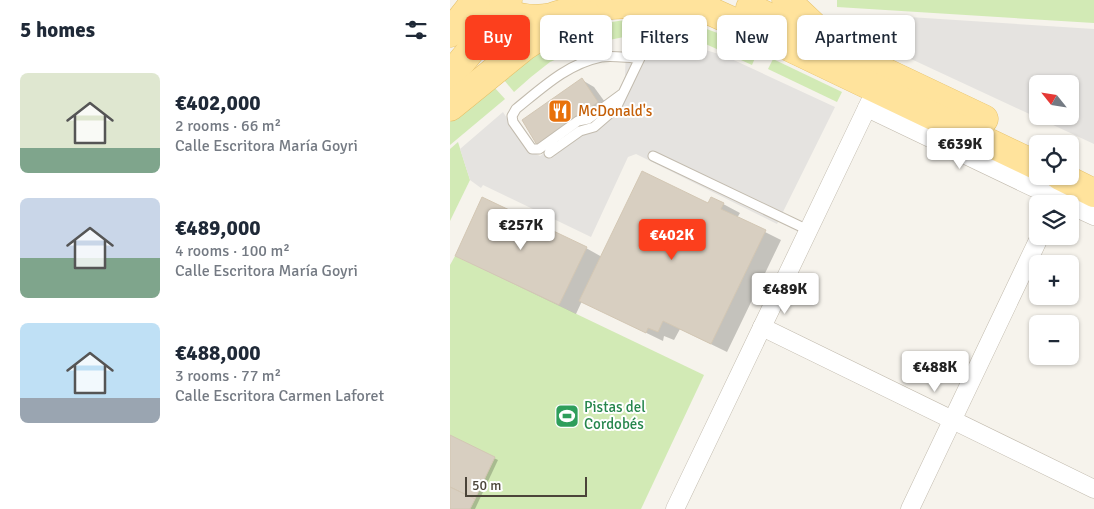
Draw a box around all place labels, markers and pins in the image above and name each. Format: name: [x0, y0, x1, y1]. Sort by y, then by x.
restaurant icon: McDonald's: [547, 98, 573, 124]
place label: McDonald's: [578, 102, 653, 120]
pin: €639K: [925, 128, 995, 170]
pin: €257K: [486, 208, 556, 251]
pin: €402K: [637, 218, 707, 261]
pin: €489K: [750, 272, 820, 315]
pin: €488K: [900, 350, 970, 393]
place label: Pistas del Cordobés: [584, 398, 646, 433]
sports icon: Pistas del Cordobés: [554, 403, 580, 429]

